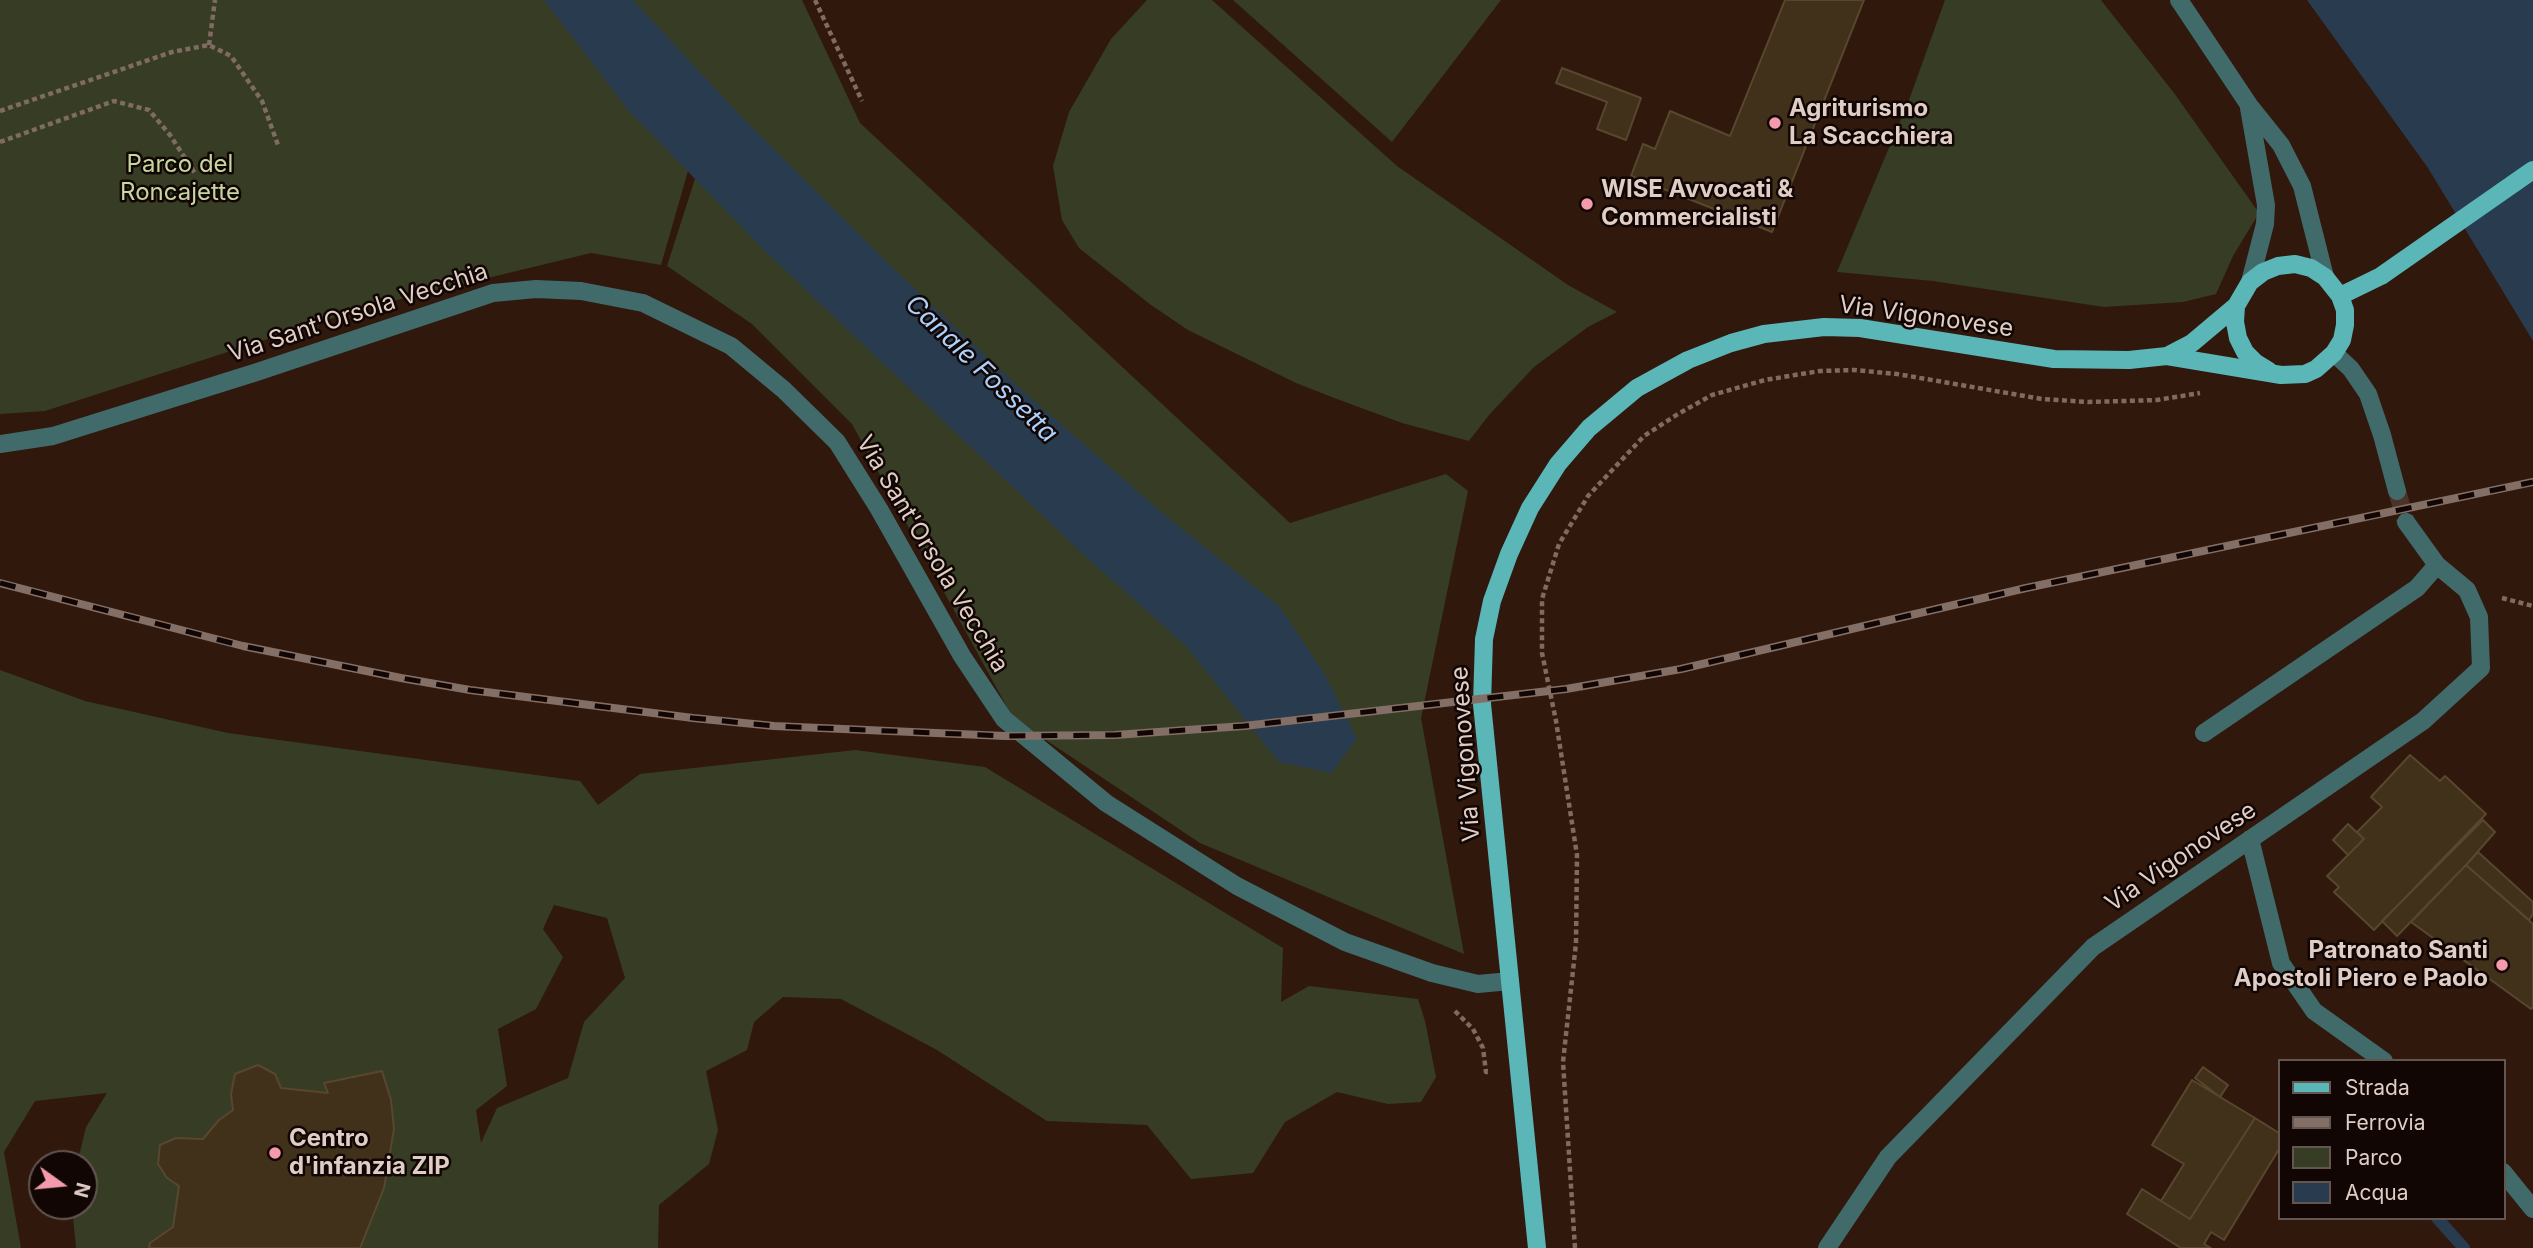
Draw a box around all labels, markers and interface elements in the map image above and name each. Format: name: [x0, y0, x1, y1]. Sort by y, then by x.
place label: Agriturismo La Scacchiera: [1789, 95, 1954, 151]
marker: Agriturismo La Scacchiera: [1767, 115, 1783, 131]
park label: Parco del Roncajette: [120, 151, 240, 207]
place label: WISE Avvocati & Commercialisti: [1601, 176, 1793, 232]
marker: WISE Avvocati & Commercialisti: [1579, 196, 1595, 212]
street label: Via Sant'Orsola Vecchia: [224, 257, 492, 369]
water label: Canale Fossetta: [898, 289, 1064, 449]
street label: Via Vigonovese: [1837, 291, 2015, 343]
street label: Via Sant'Orsola Vecchia: [850, 430, 1014, 678]
street label: Via Vigonovese: [1446, 665, 1486, 843]
street label: Via Vigonovese: [2100, 796, 2262, 918]
place label: Patronato Santi Apostoli Piero e Paolo: [2234, 937, 2488, 993]
marker: Patronato Santi Apostoli Piero e Paolo: [2494, 957, 2510, 973]
legend: [2278, 1059, 2505, 1220]
text: Strada: [2345, 1075, 2410, 1100]
text: Ferrovia: [2345, 1110, 2425, 1135]
place label: Centro d'infanzia ZIP: [289, 1125, 450, 1181]
marker: Centro d'infanzia ZIP: [267, 1145, 283, 1161]
text: Parco: [2345, 1145, 2402, 1170]
north arrow: [28, 1150, 98, 1220]
text: N: [69, 1180, 95, 1200]
text: Acqua: [2345, 1180, 2409, 1205]

